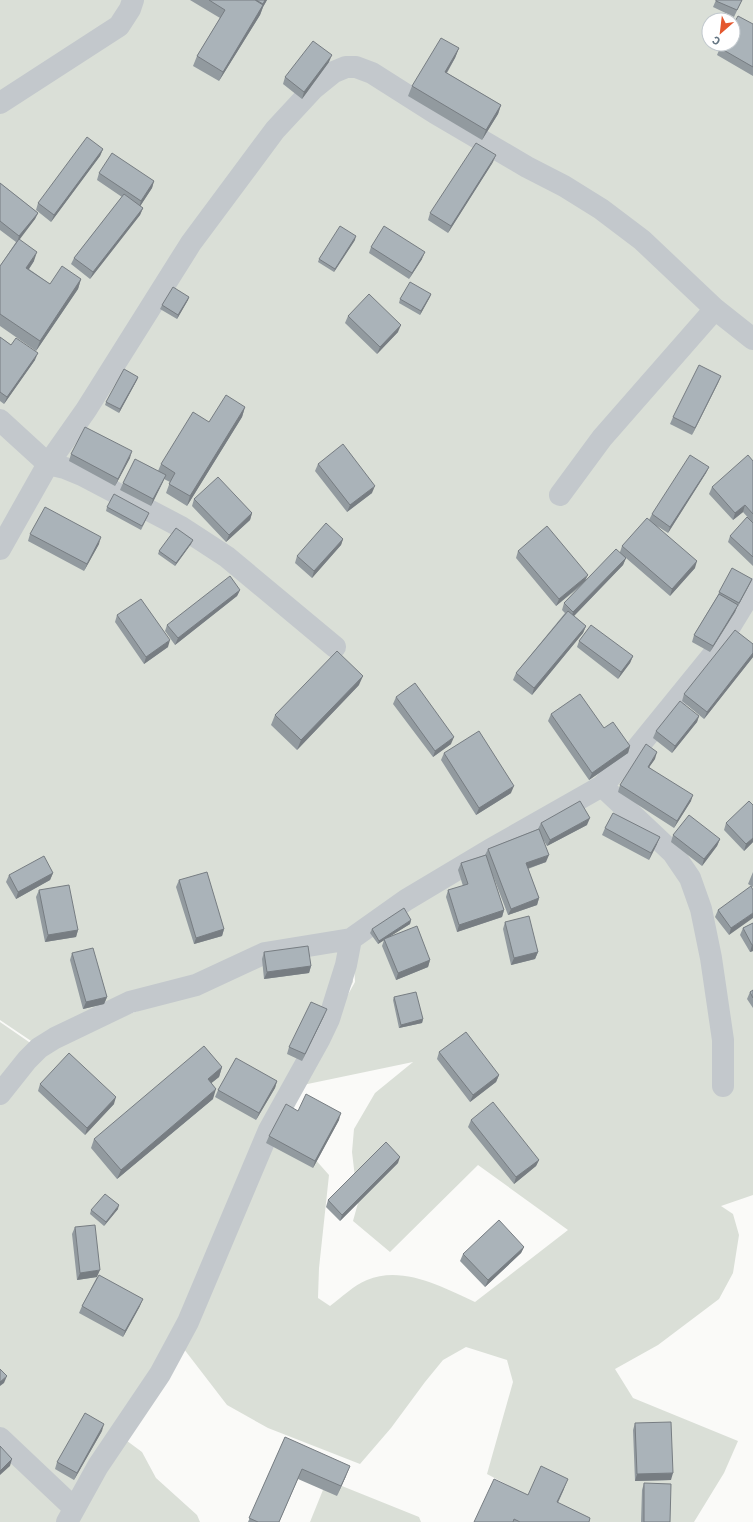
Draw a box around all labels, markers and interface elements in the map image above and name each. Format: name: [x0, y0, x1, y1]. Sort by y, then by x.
north arrow: [701, 12, 741, 52]
text: С: [710, 33, 723, 49]

